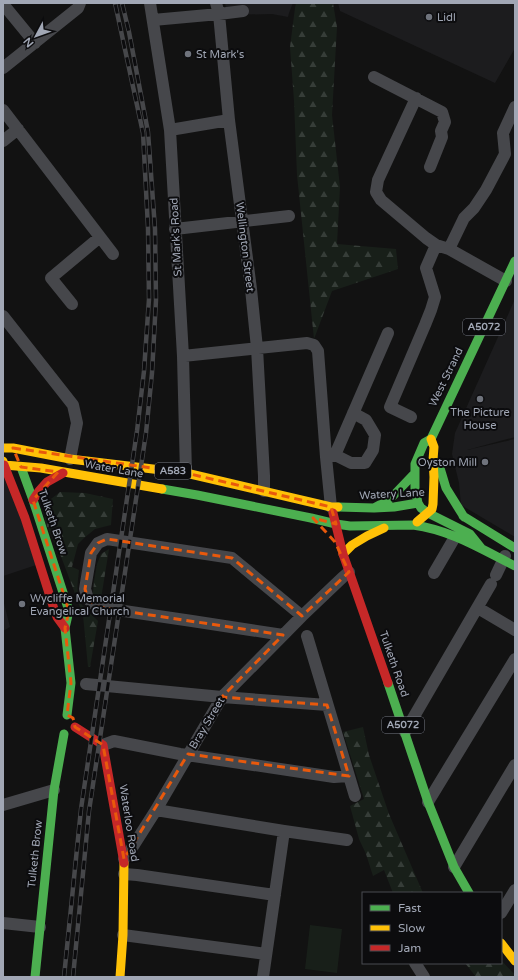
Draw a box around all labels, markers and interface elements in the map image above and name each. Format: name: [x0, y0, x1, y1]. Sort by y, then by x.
place label: Lidl: [437, 11, 456, 24]
marker: Lidl: [424, 12, 434, 22]
north arrow: [16, 16, 56, 56]
text: N: [21, 35, 37, 50]
place label: St Mark's: [196, 48, 244, 61]
marker: St Mark's: [183, 49, 193, 59]
street label: St Mark's Road: [167, 197, 185, 277]
street label: Wellington Street: [233, 201, 257, 293]
road number: A5072: [463, 319, 505, 335]
street label: West Strand: [426, 345, 466, 409]
marker: The Picture House: [475, 394, 485, 404]
place label: The Picture House: [450, 406, 510, 432]
place label: Oyston Mill: [418, 456, 477, 469]
street label: Water Lane: [84, 457, 144, 481]
marker: Oyston Mill: [480, 457, 490, 467]
road number: A583: [155, 463, 191, 479]
street label: Watery Lane: [359, 486, 425, 502]
street label: Tulketh Brow: [36, 488, 70, 557]
place label: Wycliffe Memorial Evangelical Church: [30, 592, 129, 618]
marker: Wycliffe Memorial Evangelical Church: [17, 599, 27, 609]
street label: Tulketh Road: [377, 629, 411, 699]
street label: Bray Street: [186, 695, 228, 751]
road number: A5072: [382, 717, 424, 733]
street label: Waterloo Road: [116, 784, 142, 863]
street label: Tulketh Brow: [25, 819, 45, 889]
legend: [362, 892, 502, 964]
text: Fast: [398, 901, 422, 915]
text: Slow: [398, 921, 425, 935]
text: Jam: [398, 941, 421, 955]

